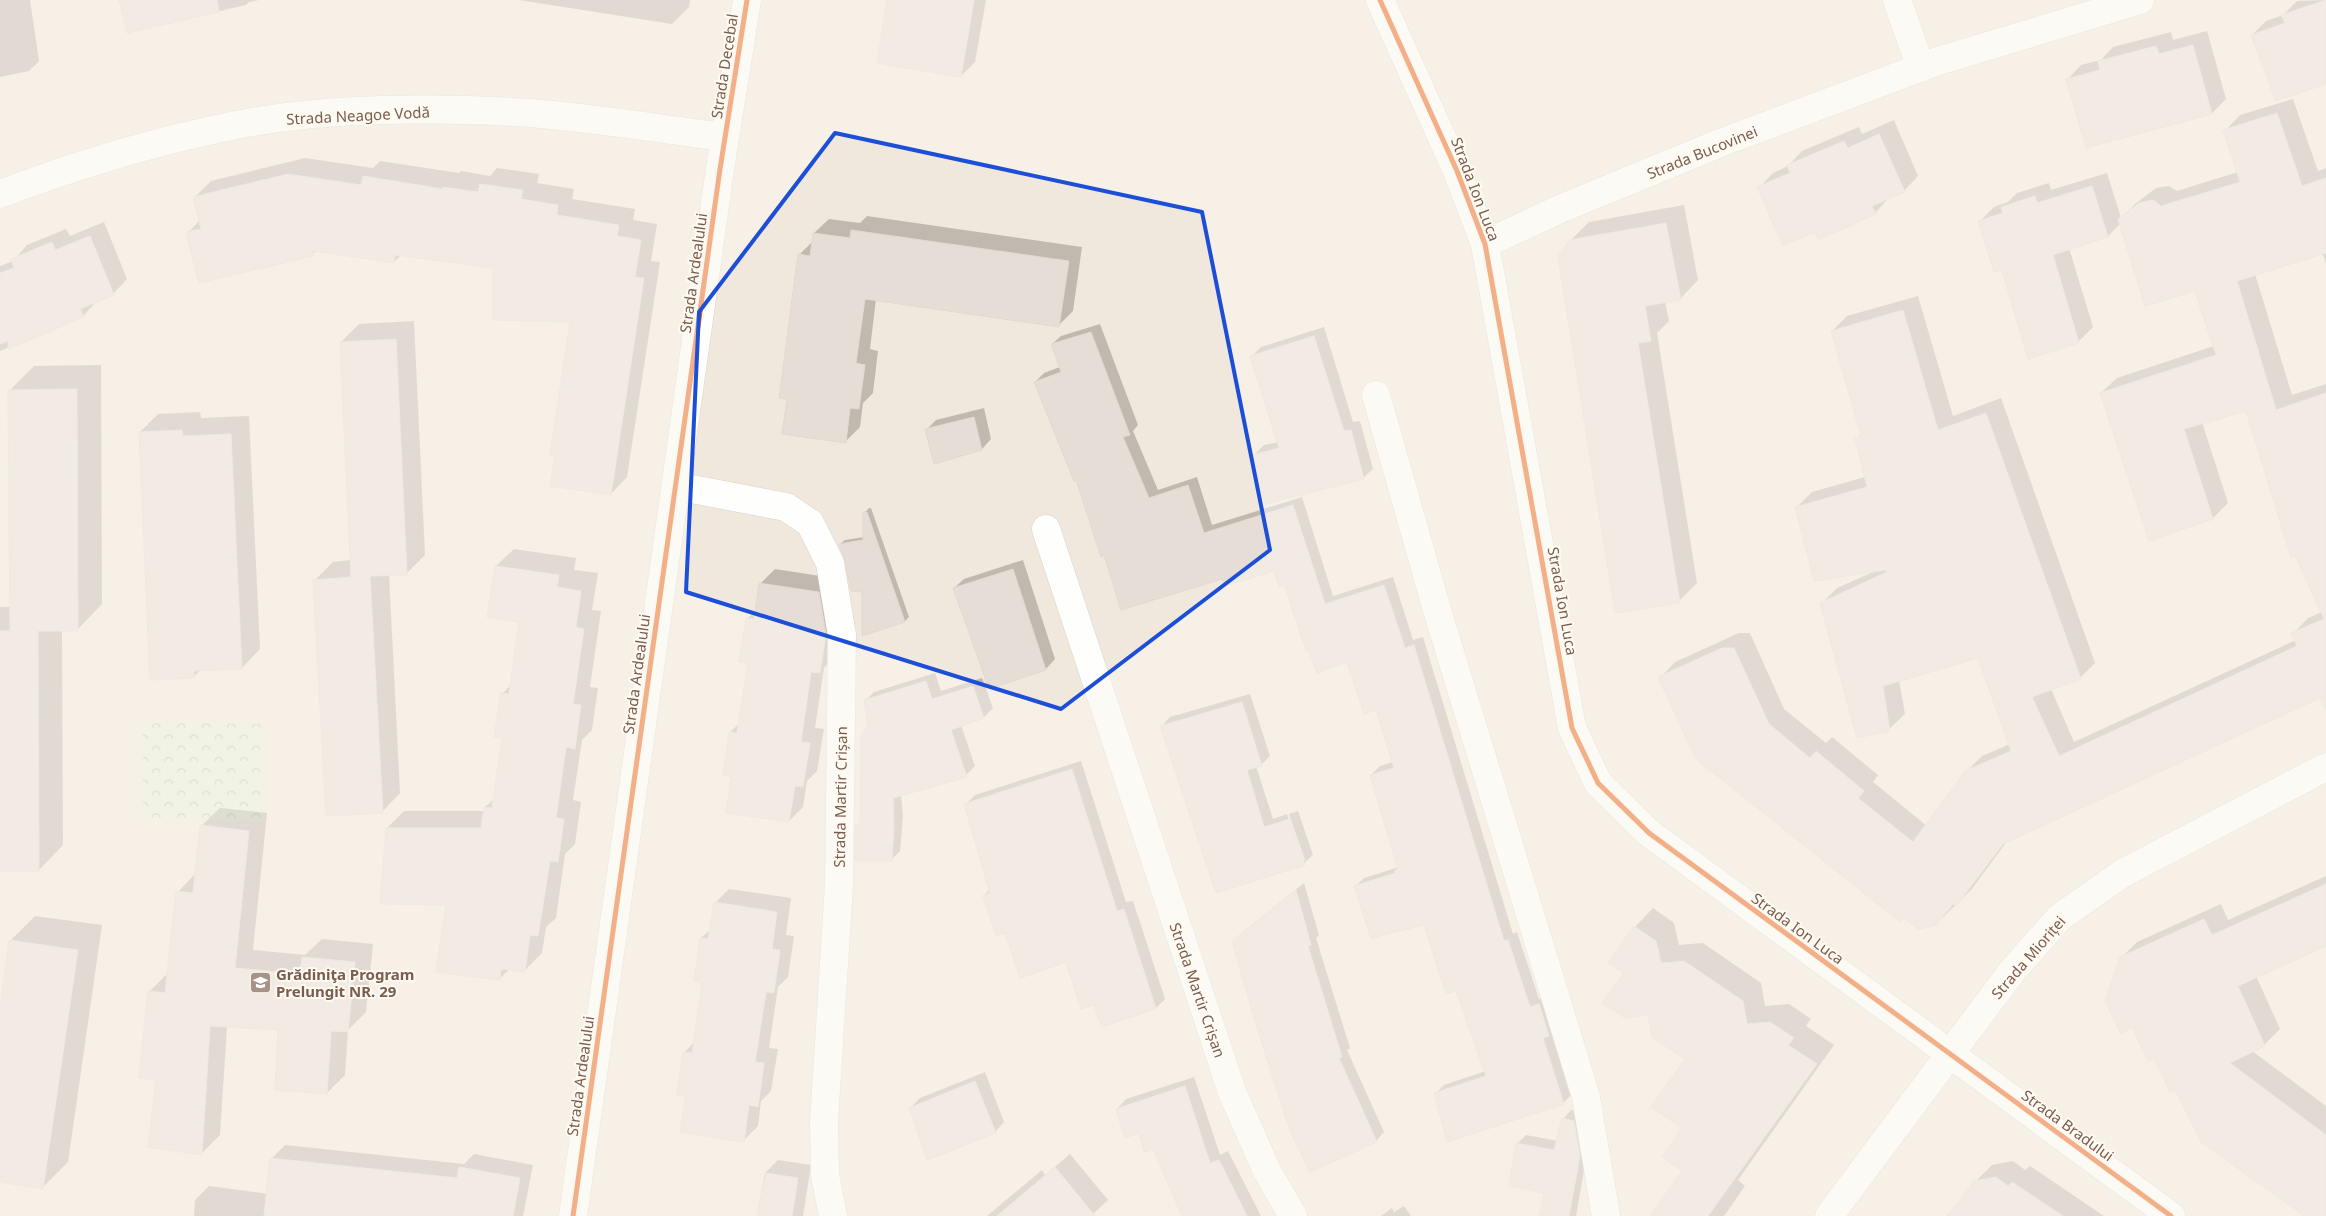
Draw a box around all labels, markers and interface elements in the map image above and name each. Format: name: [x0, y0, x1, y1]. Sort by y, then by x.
street label: Strada Decebal: [706, 12, 742, 120]
street label: Strada Neagoe Vodă: [286, 101, 430, 129]
street label: Strada Bucovinei: [1644, 121, 1760, 183]
street label: Strada Ion Luca: [1447, 134, 1505, 244]
street label: Strada Ardealului: [675, 212, 711, 334]
street label: Strada Ion Luca: [1544, 545, 1582, 657]
street label: Strada Ardealului: [618, 613, 654, 735]
street label: Strada Martir Crișan: [829, 726, 851, 868]
street label: Strada Ion Luca: [1748, 888, 1848, 968]
street label: Strada Mioriței: [1986, 911, 2070, 1003]
street label: Strada Martir Crișan: [1166, 920, 1230, 1060]
place label: Grădiniţa Program Prelungit NR. 29: [276, 964, 414, 1001]
school or university icon: Grădiniţa Program Prelungit NR. 29: [248, 971, 272, 995]
street label: Strada Ardealului: [562, 1015, 598, 1137]
street label: Strada Bradului: [2018, 1085, 2118, 1165]

